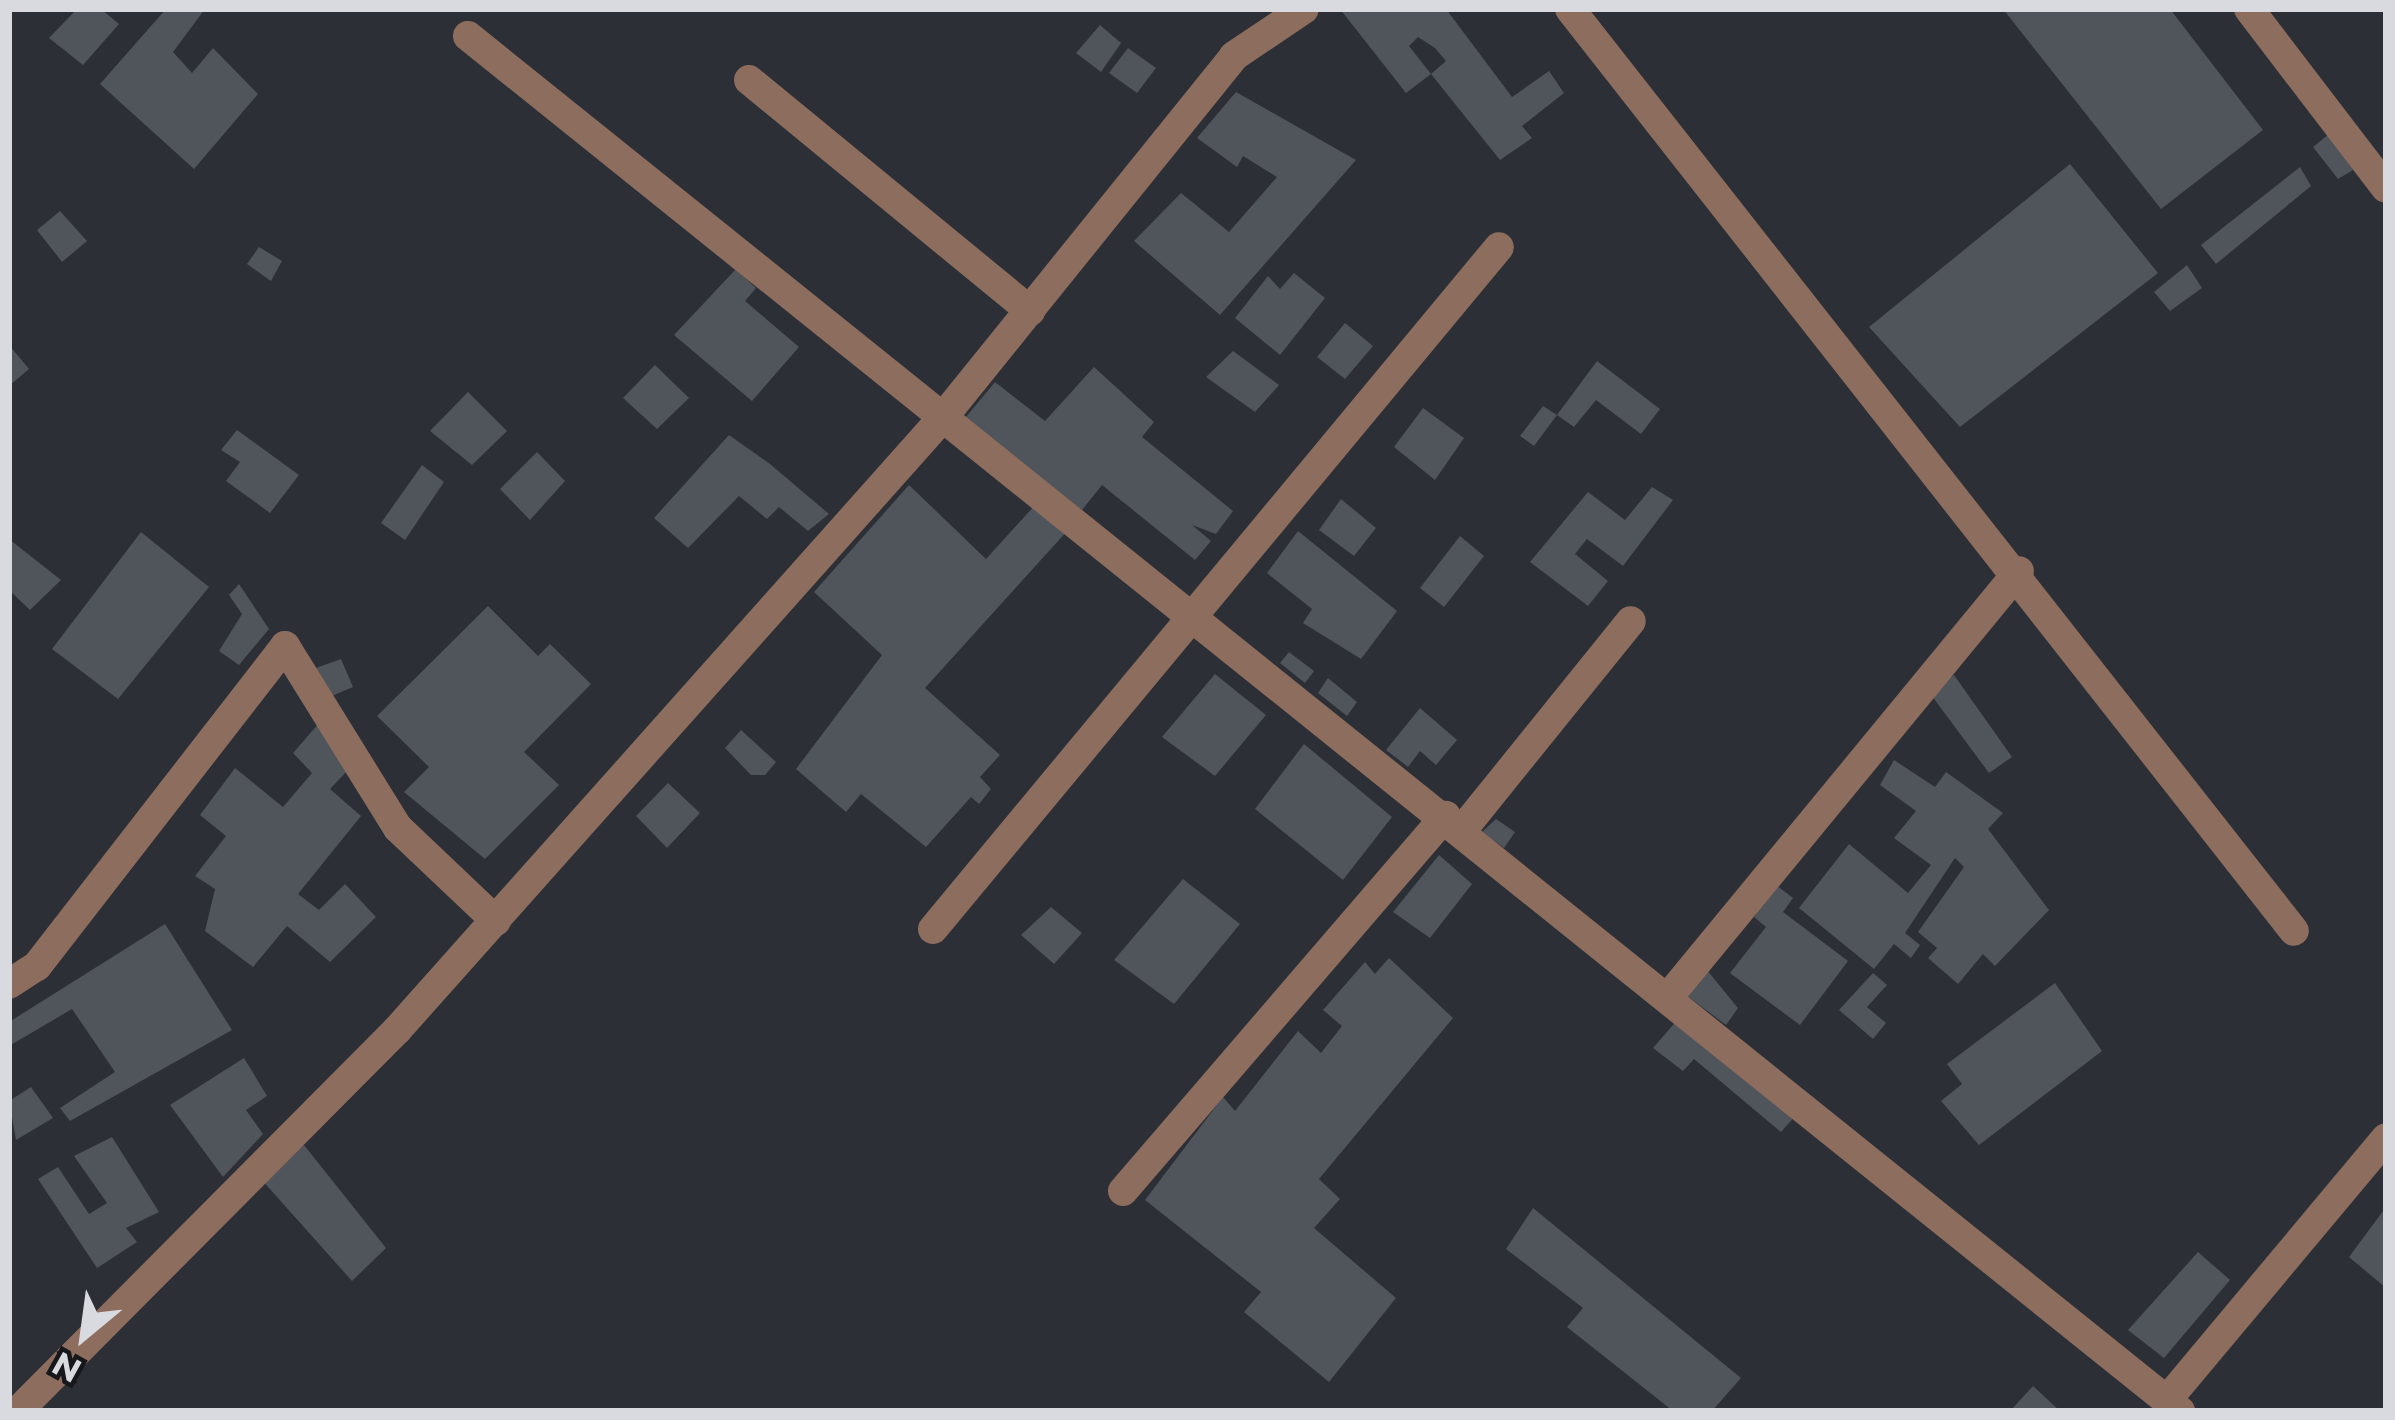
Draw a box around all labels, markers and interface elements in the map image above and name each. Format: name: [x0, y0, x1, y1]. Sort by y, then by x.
north arrow: [24, 1276, 144, 1396]
text: N: [45, 1344, 88, 1391]

